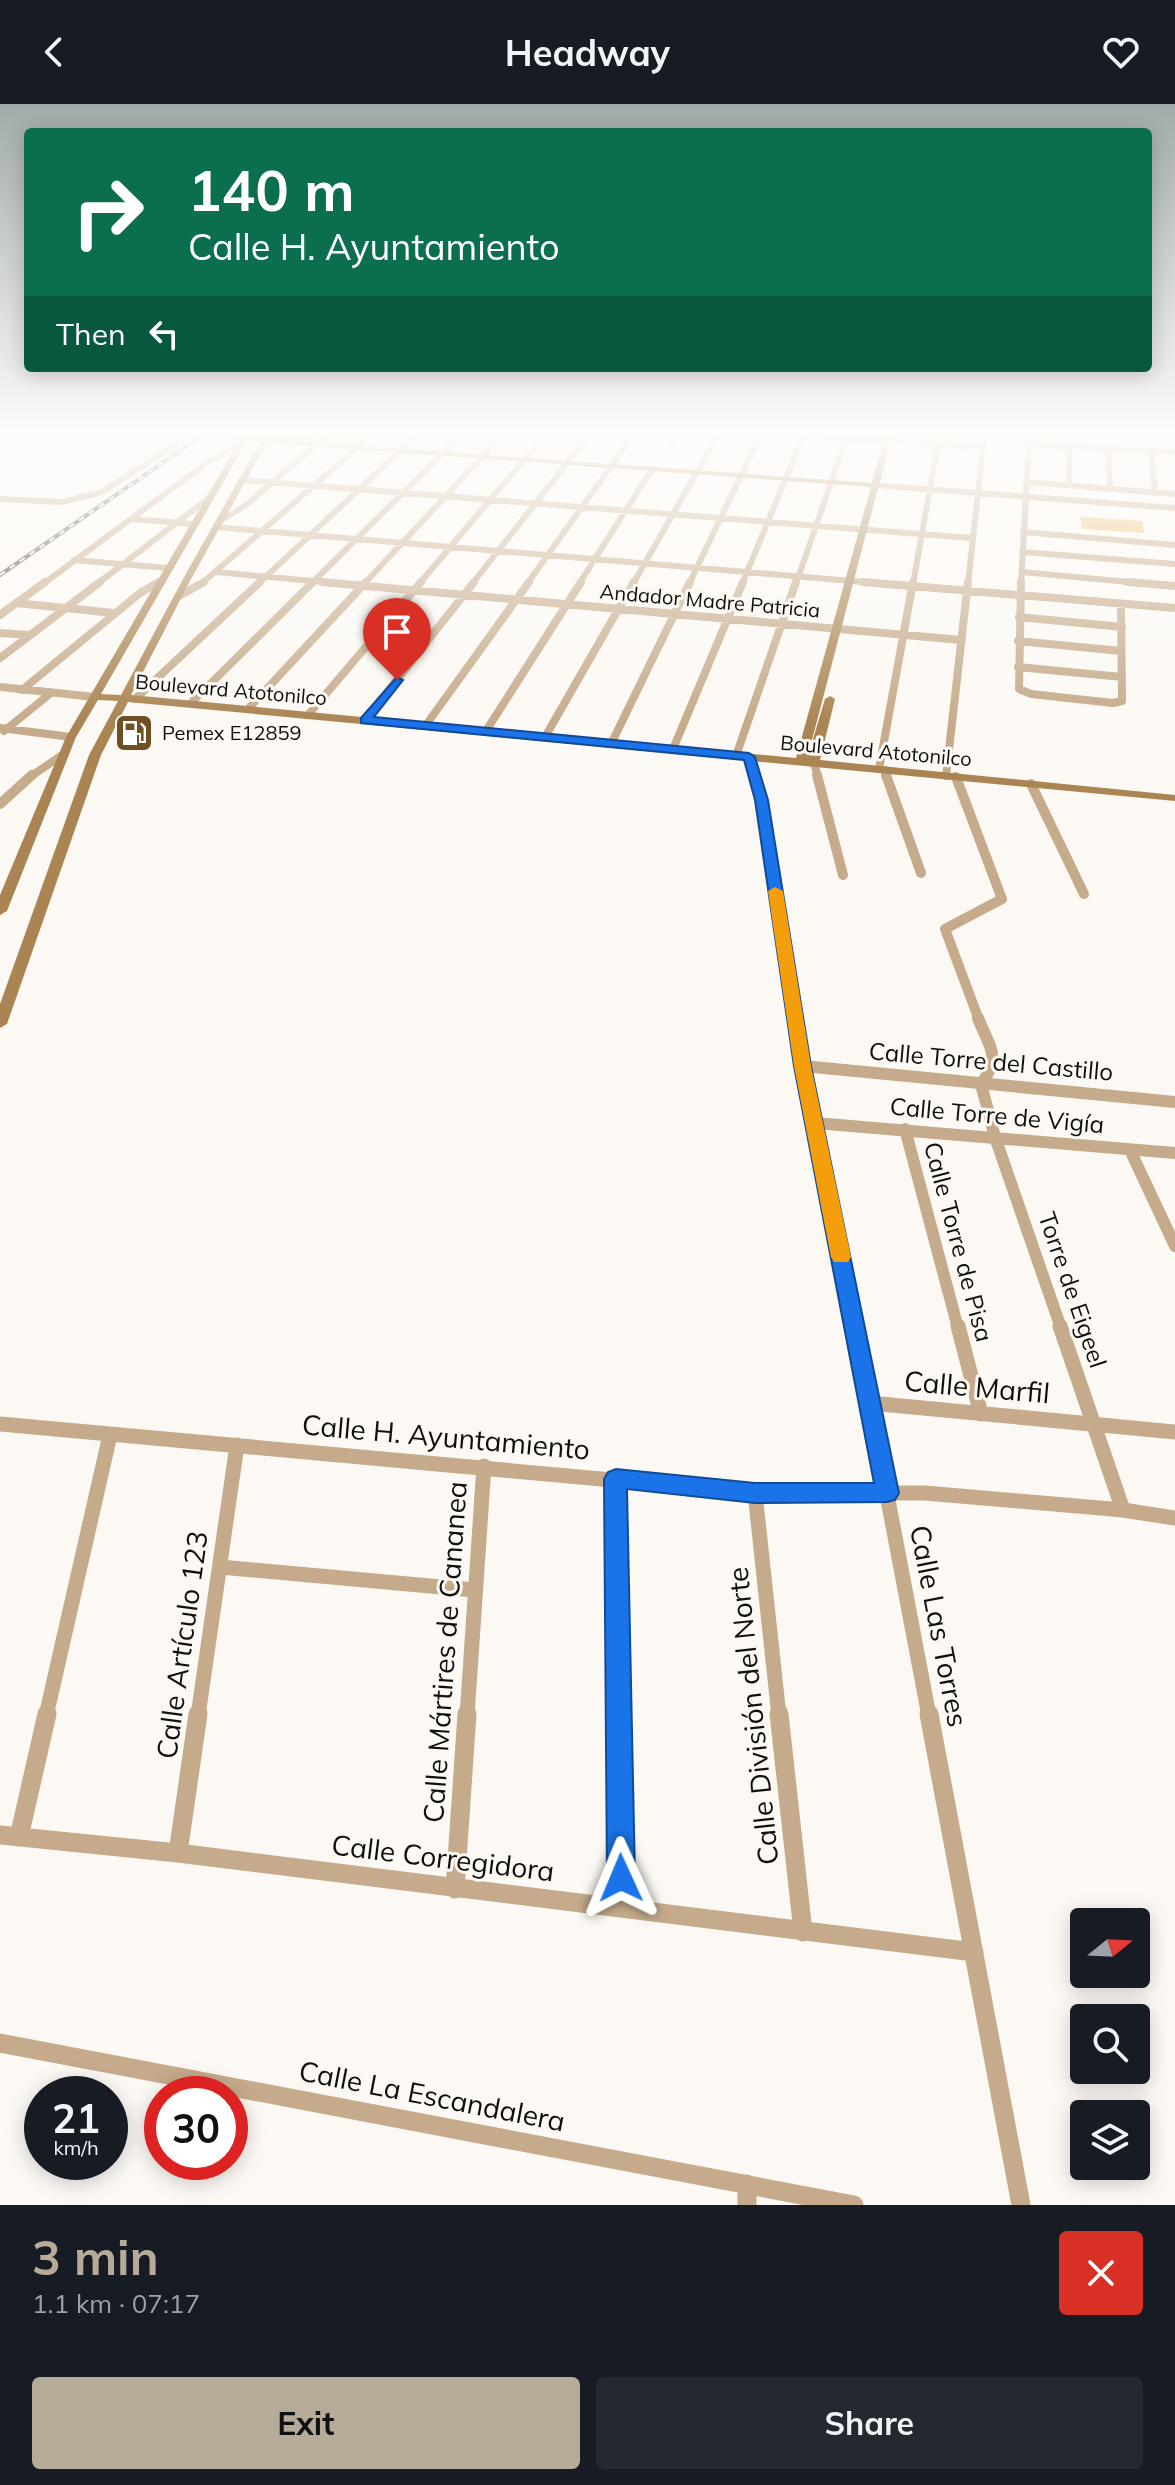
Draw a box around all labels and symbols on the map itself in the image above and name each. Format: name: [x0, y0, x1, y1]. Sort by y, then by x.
street label: Andador Madre Patricia: [599, 578, 821, 623]
pin: [363, 598, 431, 680]
street label: Boulevard Atotonilco: [134, 669, 328, 710]
fuel station icon: Pemex E12859: [113, 712, 155, 754]
place label: Pemex E12859: [162, 720, 302, 745]
street label: Boulevard Atotonilco: [779, 730, 973, 771]
street label: Calle Torre del Castillo: [868, 1035, 1114, 1087]
street label: Calle Torre de Vigía: [889, 1091, 1105, 1139]
street label: Calle Torre de Pisa: [918, 1139, 1000, 1345]
street label: Torre de Eigeel: [1032, 1208, 1114, 1372]
street label: Calle Marfil: [903, 1363, 1051, 1410]
street label: Calle H. Ayuntamiento: [301, 1406, 591, 1467]
street label: Calle Mártires de Cananea: [415, 1480, 474, 1824]
street label: Calle Las Torres: [903, 1522, 976, 1730]
street label: Calle Artículo 123: [148, 1529, 215, 1761]
street label: Calle División del Norte: [719, 1565, 786, 1867]
street label: Calle Corregidora: [330, 1826, 556, 1889]
position arrow: [579, 1836, 663, 1920]
north arrow: [1070, 1908, 1150, 1988]
street label: Calle La Escandalera: [296, 2053, 568, 2138]
speed limit sign: 30: [144, 2076, 248, 2180]

